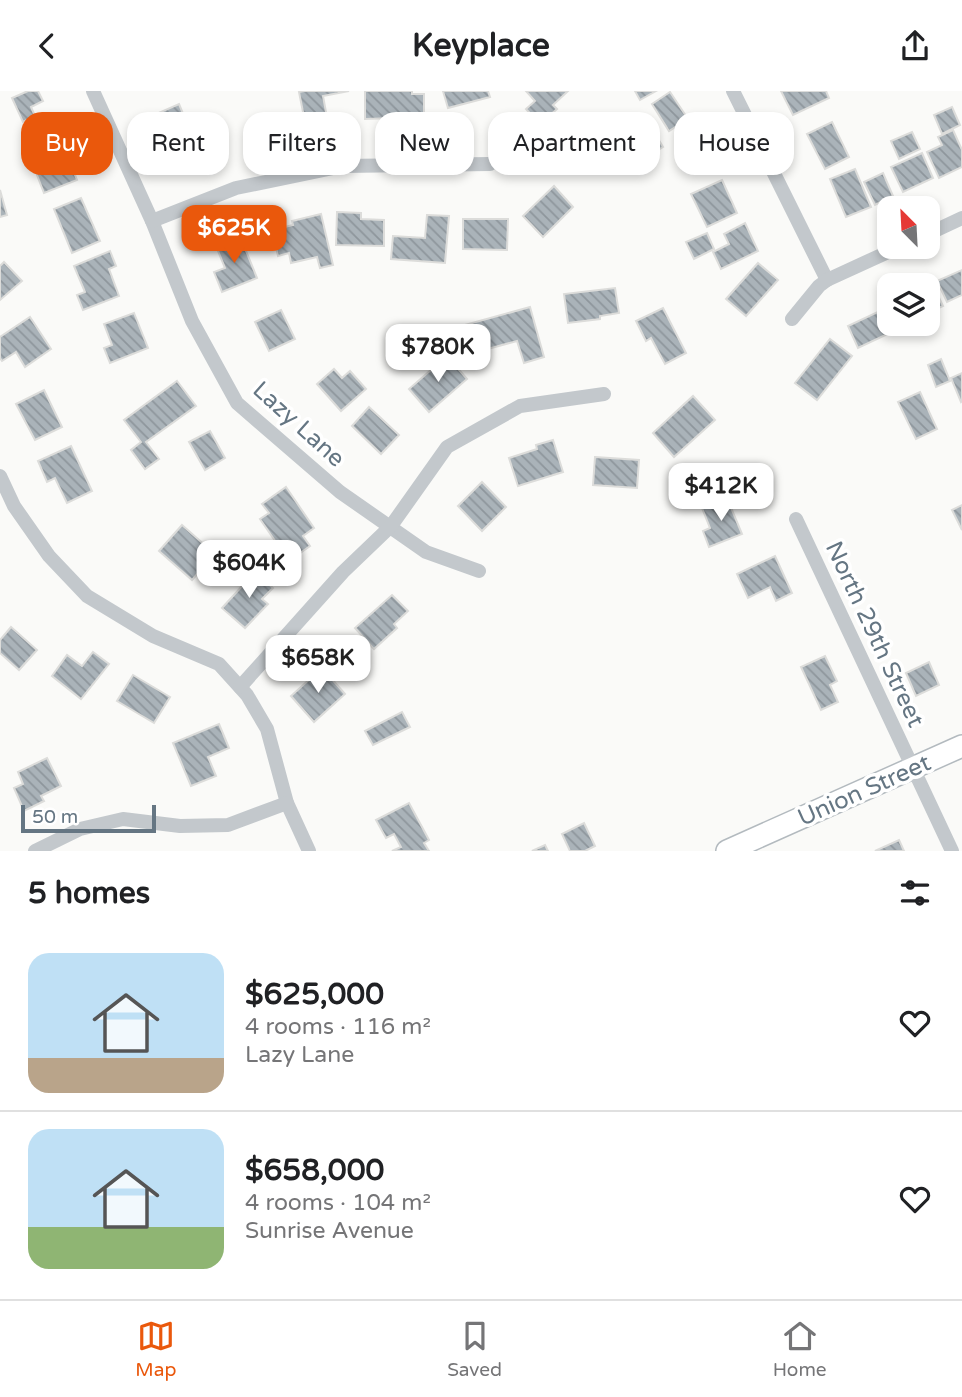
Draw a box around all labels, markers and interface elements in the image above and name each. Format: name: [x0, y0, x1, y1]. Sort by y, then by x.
icon: back: [28, 27, 66, 65]
text: Keyplace: [412, 27, 550, 65]
icon: share: [896, 27, 934, 65]
chip: Buy: [21, 112, 113, 175]
chip: Rent: [127, 112, 229, 175]
chip: Filters: [243, 112, 361, 175]
chip: New: [375, 112, 474, 175]
chip: Apartment: [488, 112, 660, 175]
chip: House: [674, 112, 794, 175]
north arrow: [877, 196, 940, 259]
map controls: [877, 196, 940, 336]
pin: $625K: [185, 205, 283, 265]
text: $625K: [198, 214, 270, 242]
button: layers: [877, 273, 940, 336]
pin: $780K: [389, 324, 487, 384]
text: $780K: [402, 333, 474, 361]
street label: Lazy Lane: [247, 375, 351, 473]
pin: $412K: [672, 463, 770, 523]
text: $412K: [685, 472, 757, 500]
street label: North 29th Street: [819, 537, 930, 732]
pin: $604K: [200, 540, 298, 600]
text: $604K: [213, 549, 285, 577]
pin: $658K: [269, 635, 367, 695]
text: $658K: [282, 644, 354, 672]
street label: Union Street: [793, 748, 935, 833]
scale bar: [21, 802, 156, 834]
text: 50 m: [32, 806, 78, 828]
icon: filters: [896, 874, 934, 912]
text: 5 homes: [28, 875, 150, 912]
text: $625,000: [245, 976, 384, 1013]
icon: home: [84, 981, 168, 1065]
icon: heart: [896, 1004, 934, 1042]
text: 4 rooms · 116 m²: [245, 1013, 431, 1041]
text: Lazy Lane: [245, 1041, 354, 1069]
text: $658,000: [245, 1152, 384, 1189]
icon: home: [84, 1157, 168, 1241]
icon: heart: [896, 1180, 934, 1218]
text: 4 rooms · 104 m²: [245, 1189, 431, 1217]
text: Sunrise Avenue: [245, 1217, 414, 1245]
tab: Map: [135, 1317, 176, 1381]
tab: Saved: [447, 1317, 502, 1381]
tab: Home: [773, 1317, 827, 1381]

